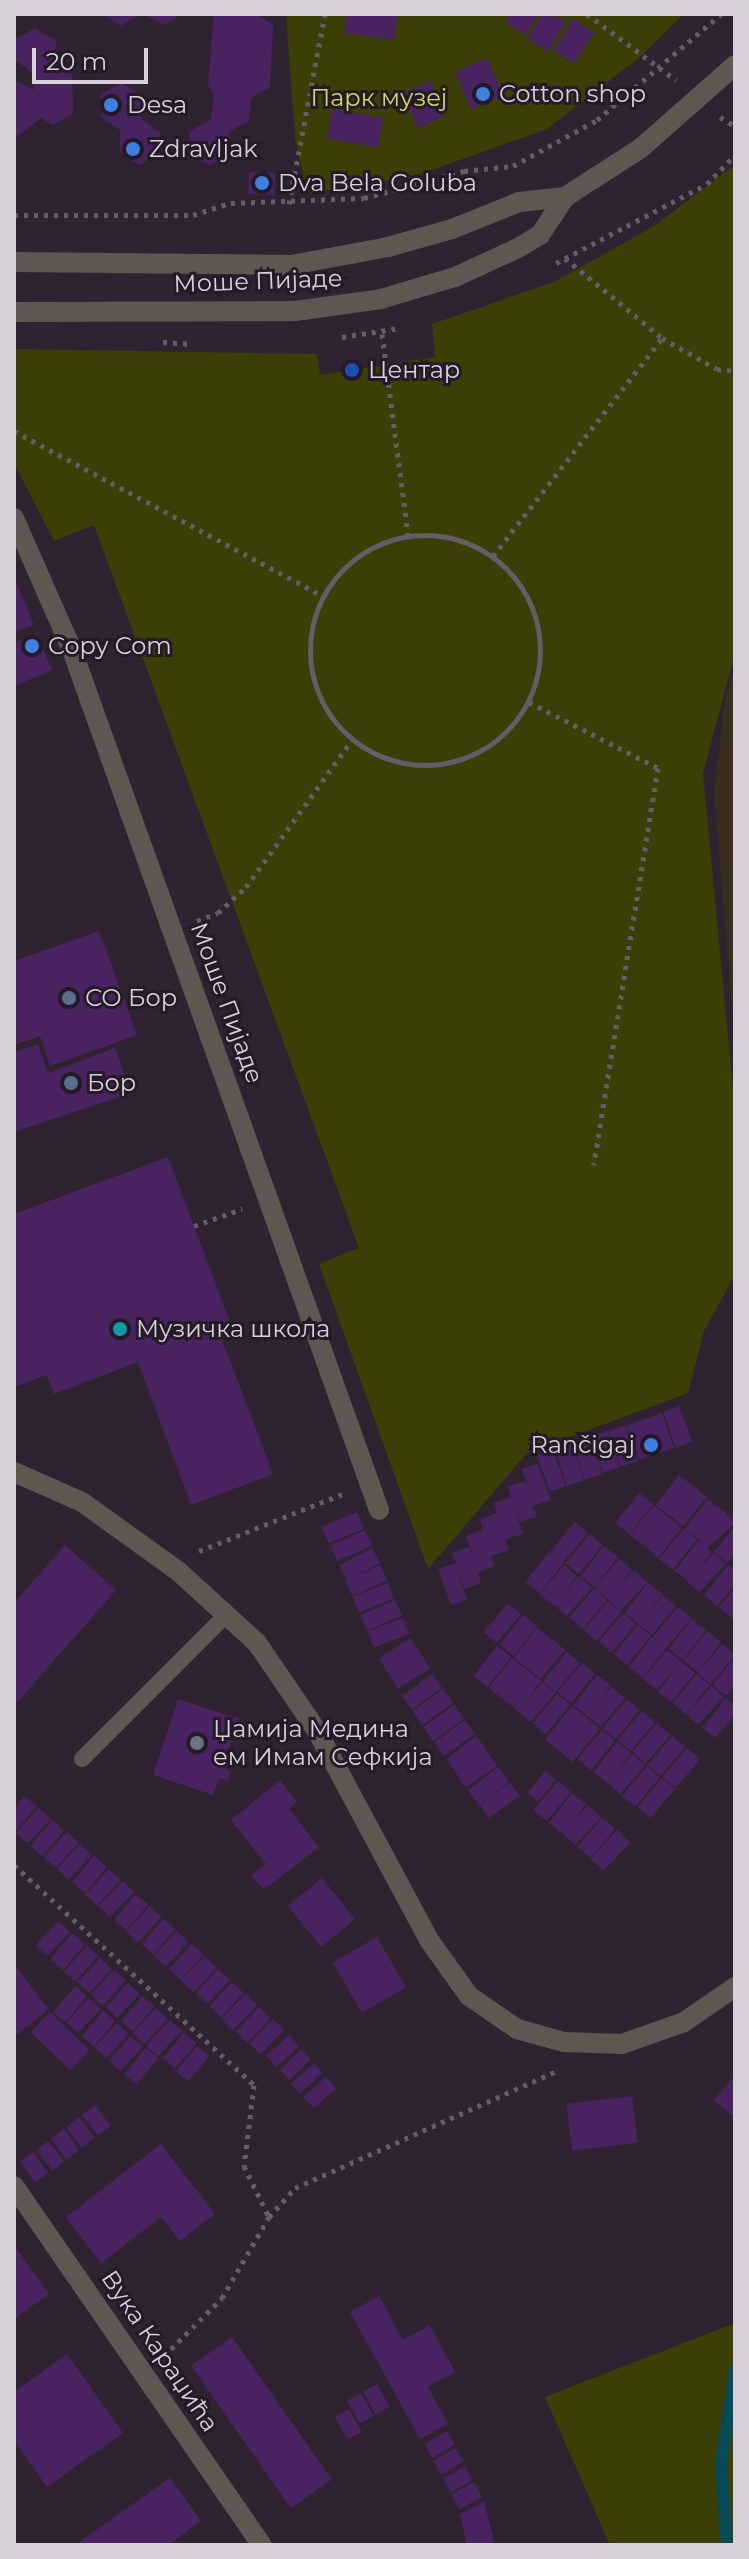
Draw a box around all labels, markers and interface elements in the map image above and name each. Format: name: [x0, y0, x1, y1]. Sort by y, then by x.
scale bar: [36, 32, 152, 82]
text: 20 m: [46, 47, 107, 76]
place label: Cotton shop: [499, 80, 646, 108]
park label: Парк музеј: [311, 84, 447, 112]
marker: Cotton shop: [474, 85, 492, 103]
place label: Desa: [127, 91, 187, 119]
marker: Desa: [102, 96, 120, 114]
place label: Zdravljak: [149, 135, 258, 163]
marker: Zdravljak: [124, 140, 142, 158]
place label: Dva Bela Goluba: [278, 169, 477, 197]
marker: Dva Bela Goluba: [253, 174, 271, 192]
street label: Моше Пијаде: [173, 264, 343, 298]
place label: Центар: [368, 356, 460, 384]
marker: Центар: [343, 361, 361, 379]
place label: Copy Com: [48, 632, 172, 660]
marker: Copy Com: [23, 637, 41, 655]
street label: Моше Пијаде: [185, 919, 269, 1087]
place label: СО Бор: [85, 984, 177, 1012]
marker: СО Бор: [60, 989, 78, 1007]
place label: Бор: [87, 1069, 136, 1097]
marker: Бор: [62, 1074, 80, 1092]
place label: Музичка школа: [136, 1315, 330, 1343]
marker: Музичка школа: [111, 1320, 129, 1338]
place label: Rančigaj: [530, 1431, 635, 1459]
marker: Rančigaj: [642, 1436, 660, 1454]
place label: Џамија Медина ем Имам Сефкија: [213, 1715, 432, 1771]
marker: Џамија Медина ем Имам Сефкија: [188, 1734, 206, 1752]
street label: Вука Караџића: [95, 2265, 225, 2437]

